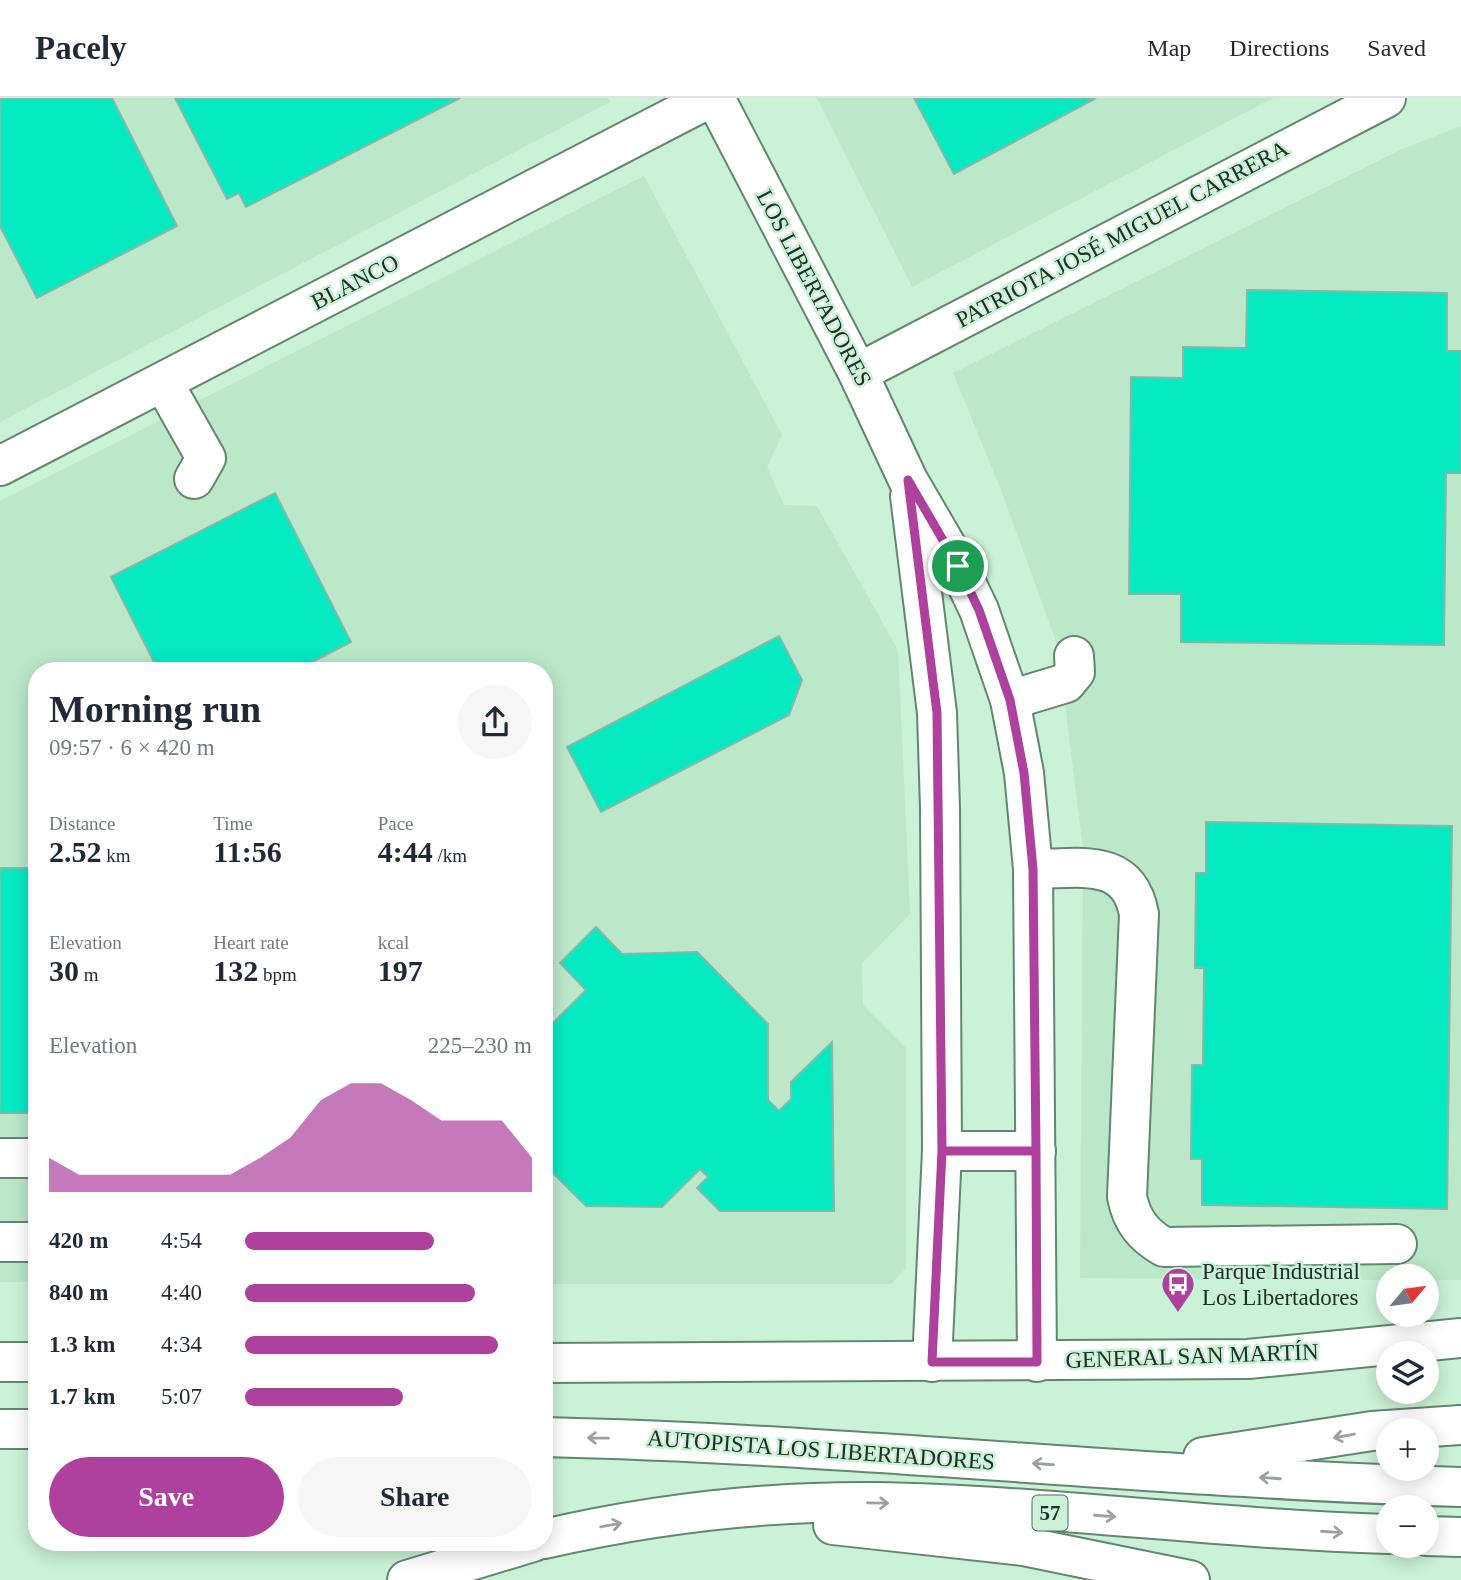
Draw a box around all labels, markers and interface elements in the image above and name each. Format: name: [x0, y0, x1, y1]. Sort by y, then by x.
text: Pacely: [35, 30, 127, 66]
text: Map: [1147, 35, 1191, 61]
text: Directions: [1229, 35, 1329, 61]
text: Saved: [1367, 35, 1426, 61]
street label: PATRIOTA JOSÉ MIGUEL CARRERA: [952, 135, 1293, 333]
street label: LOS LIBERTADORES: [752, 186, 876, 390]
street label: BLANCO: [307, 249, 403, 315]
pin: [928, 536, 988, 596]
icon: arrive: [939, 547, 977, 585]
button: share: [458, 685, 532, 759]
text: Morning run: [49, 688, 261, 730]
text: 09:57 · 6 × 420 m: [49, 735, 215, 760]
text: Distance: [49, 813, 115, 834]
text: Time: [213, 813, 253, 834]
text: Pace: [378, 813, 414, 834]
text: 2.52: [49, 835, 102, 868]
text: 11:56: [213, 835, 282, 868]
text: 4:44: [378, 835, 433, 868]
text: km: [102, 845, 131, 866]
text: /km: [433, 845, 467, 866]
text: Elevation: [49, 932, 122, 953]
text: Heart rate: [213, 932, 289, 953]
text: kcal: [378, 932, 409, 953]
text: 30: [49, 954, 79, 987]
text: 132: [213, 954, 258, 987]
text: 197: [378, 954, 423, 987]
text: m: [79, 964, 99, 985]
text: bpm: [258, 964, 297, 985]
text: Elevation: [49, 1033, 137, 1058]
text: 225–230 m: [428, 1033, 532, 1058]
text: 420 m: [49, 1228, 108, 1253]
text: 4:54: [161, 1228, 202, 1253]
place label: Parque Industrial Los Libertadores: [1202, 1259, 1360, 1310]
north arrow: [1376, 1264, 1438, 1326]
map controls: [1376, 1264, 1439, 1558]
bus stop icon: Parque Industrial Los Libertadores: [1159, 1265, 1197, 1314]
text: 840 m: [49, 1280, 108, 1305]
text: 4:40: [161, 1280, 202, 1305]
text: 1.3 km: [49, 1332, 115, 1357]
text: 4:34: [161, 1332, 202, 1357]
street label: GENERAL SAN MARTÍN: [1065, 1339, 1319, 1373]
button: layers: [1376, 1341, 1439, 1404]
text: 1.7 km: [49, 1384, 115, 1409]
text: 5:07: [161, 1384, 202, 1409]
button: +: [1376, 1418, 1439, 1481]
street label: AUTOPISTA LOS LIBERTADORES: [646, 1425, 996, 1475]
one-way arrow: [1334, 1430, 1356, 1443]
one-way arrow: [587, 1431, 610, 1445]
button: Save: [49, 1457, 284, 1537]
button: Share: [298, 1457, 532, 1537]
one-way arrow: [1033, 1457, 1055, 1470]
one-way arrow: [1259, 1472, 1282, 1485]
button: −: [1376, 1495, 1439, 1558]
one-way arrow: [866, 1496, 889, 1509]
road number: 57: [1032, 1496, 1068, 1530]
one-way arrow: [1093, 1510, 1116, 1523]
one-way arrow: [599, 1518, 622, 1531]
one-way arrow: [1320, 1526, 1342, 1539]

